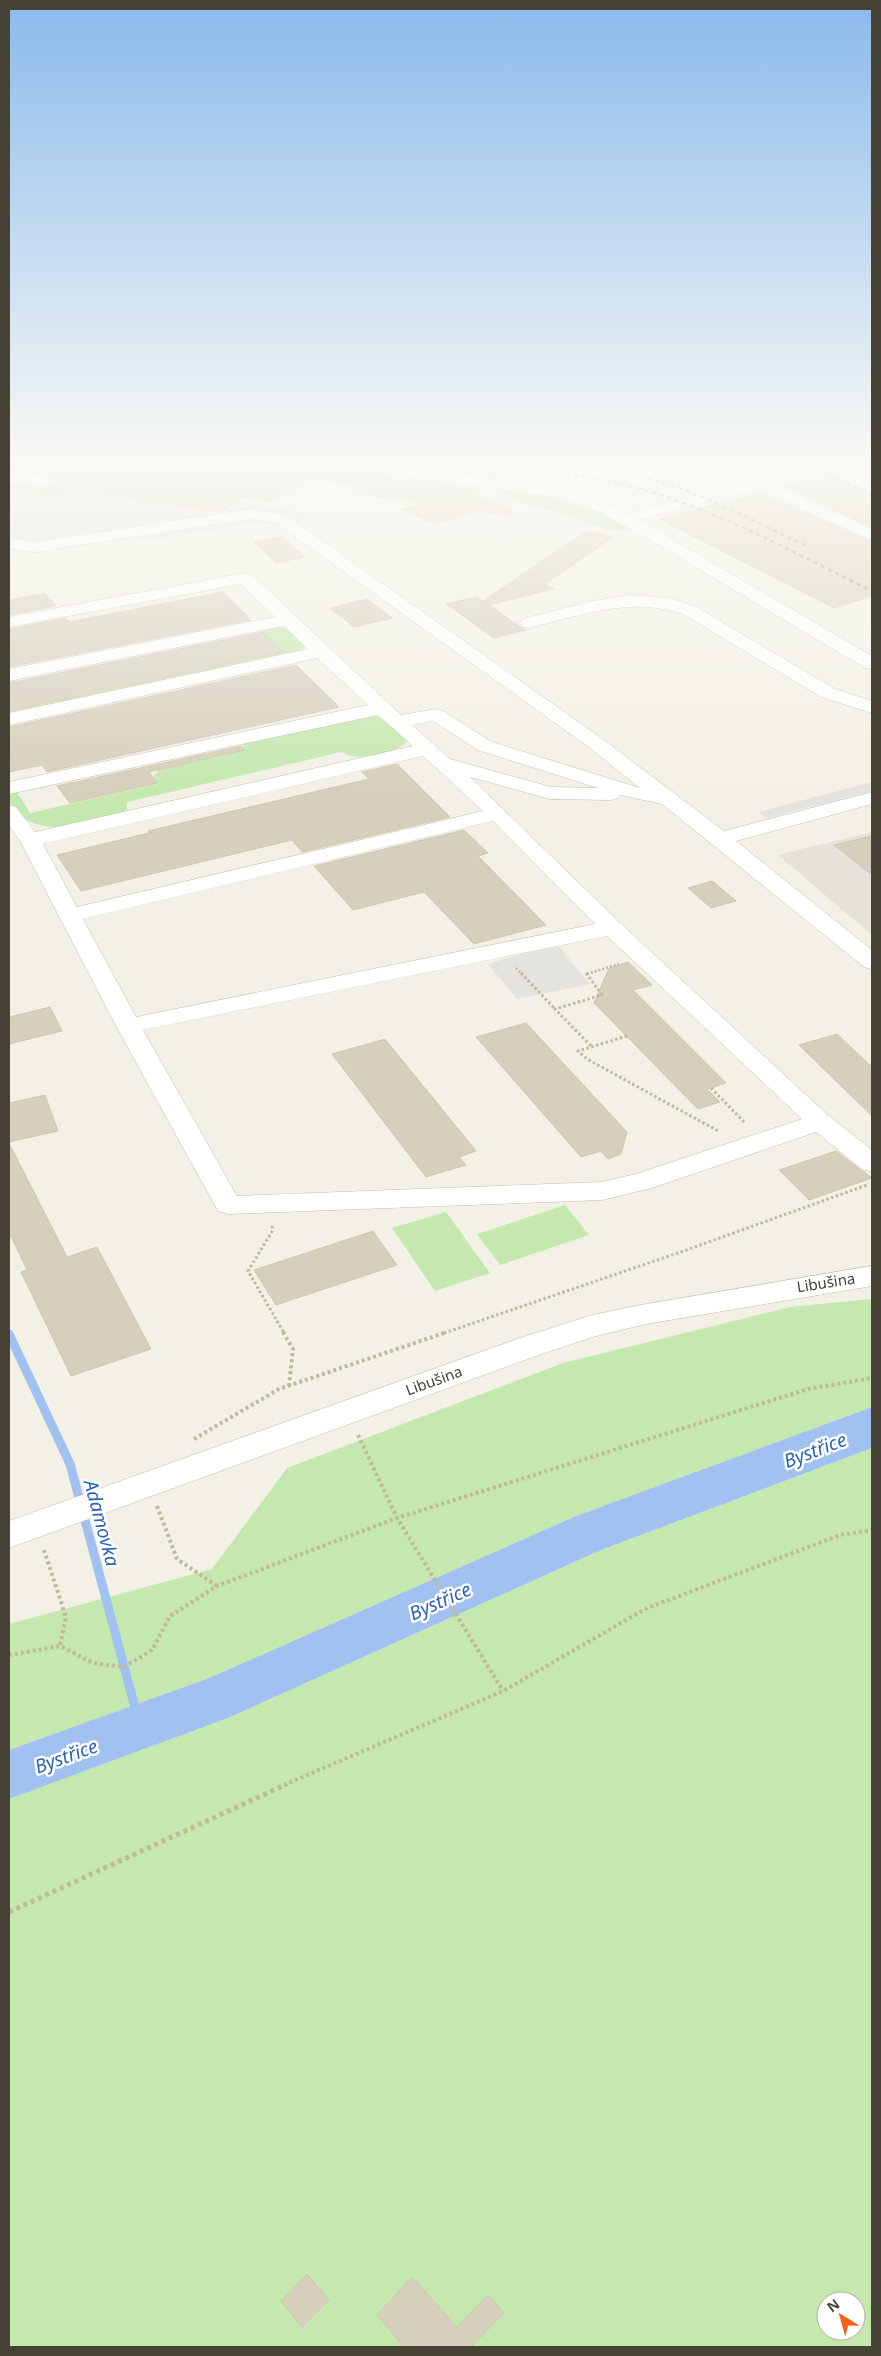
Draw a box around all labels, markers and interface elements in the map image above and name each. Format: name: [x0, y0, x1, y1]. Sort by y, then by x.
street label: Libušina: [795, 1268, 857, 1297]
street label: Libušina: [403, 1361, 465, 1400]
water label: Bystřice: [780, 1426, 850, 1474]
water label: Adamovka: [77, 1475, 126, 1569]
water label: Bystřice: [405, 1576, 475, 1626]
water label: Bystřice: [31, 1733, 101, 1779]
north arrow: [816, 2291, 866, 2341]
text: N: [823, 2294, 843, 2316]

